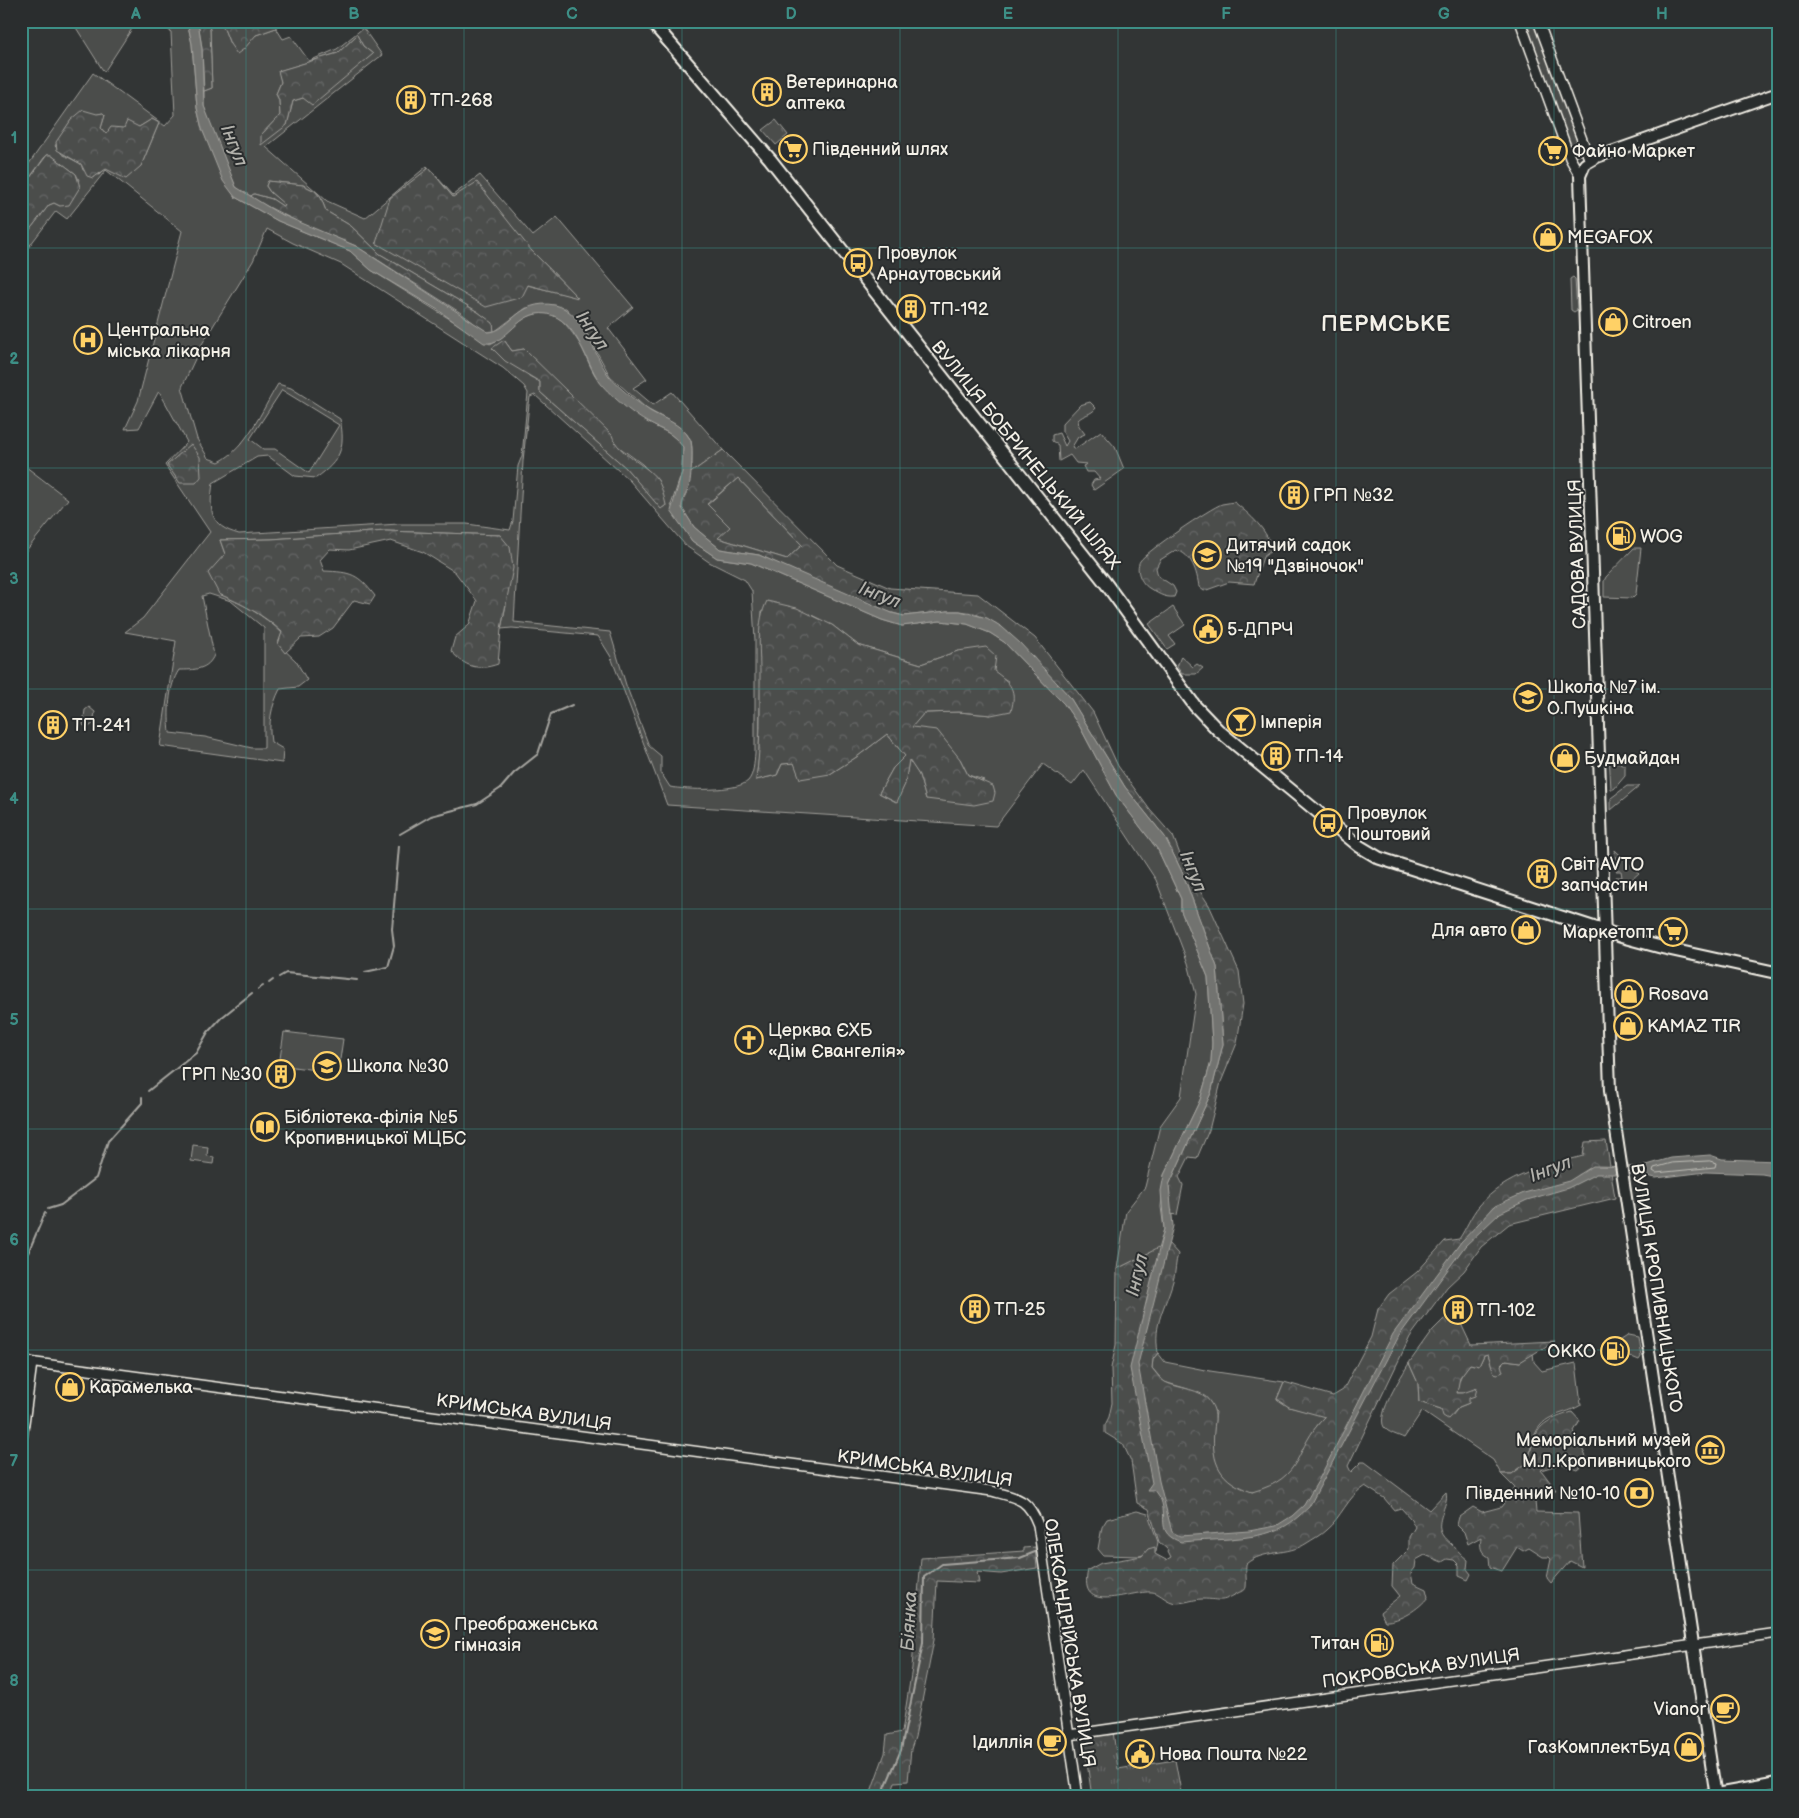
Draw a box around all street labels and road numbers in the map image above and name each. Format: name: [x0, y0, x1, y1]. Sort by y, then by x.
street label: ВУЛИЦЯ БОБРИНЕЦЬКИЙ ШЛЯХ: [927, 337, 1124, 574]
street label: САДОВА ВУЛИЦЯ: [1564, 479, 1591, 629]
street label: ВУЛИЦЯ КРОПИВНИЦЬКОГО: [1626, 1162, 1687, 1414]
street label: КРИМСЬКА ВУЛИЦЯ: [435, 1390, 613, 1435]
street label: КРИМСЬКА ВУЛИЦЯ: [836, 1446, 1014, 1491]
street label: ОЛЕКСАНДРІЙСЬКА ВУЛИЦЯ: [1039, 1517, 1100, 1769]
street label: ПОКРОВСЬКА ВУЛИЦЯ: [1321, 1644, 1521, 1693]

